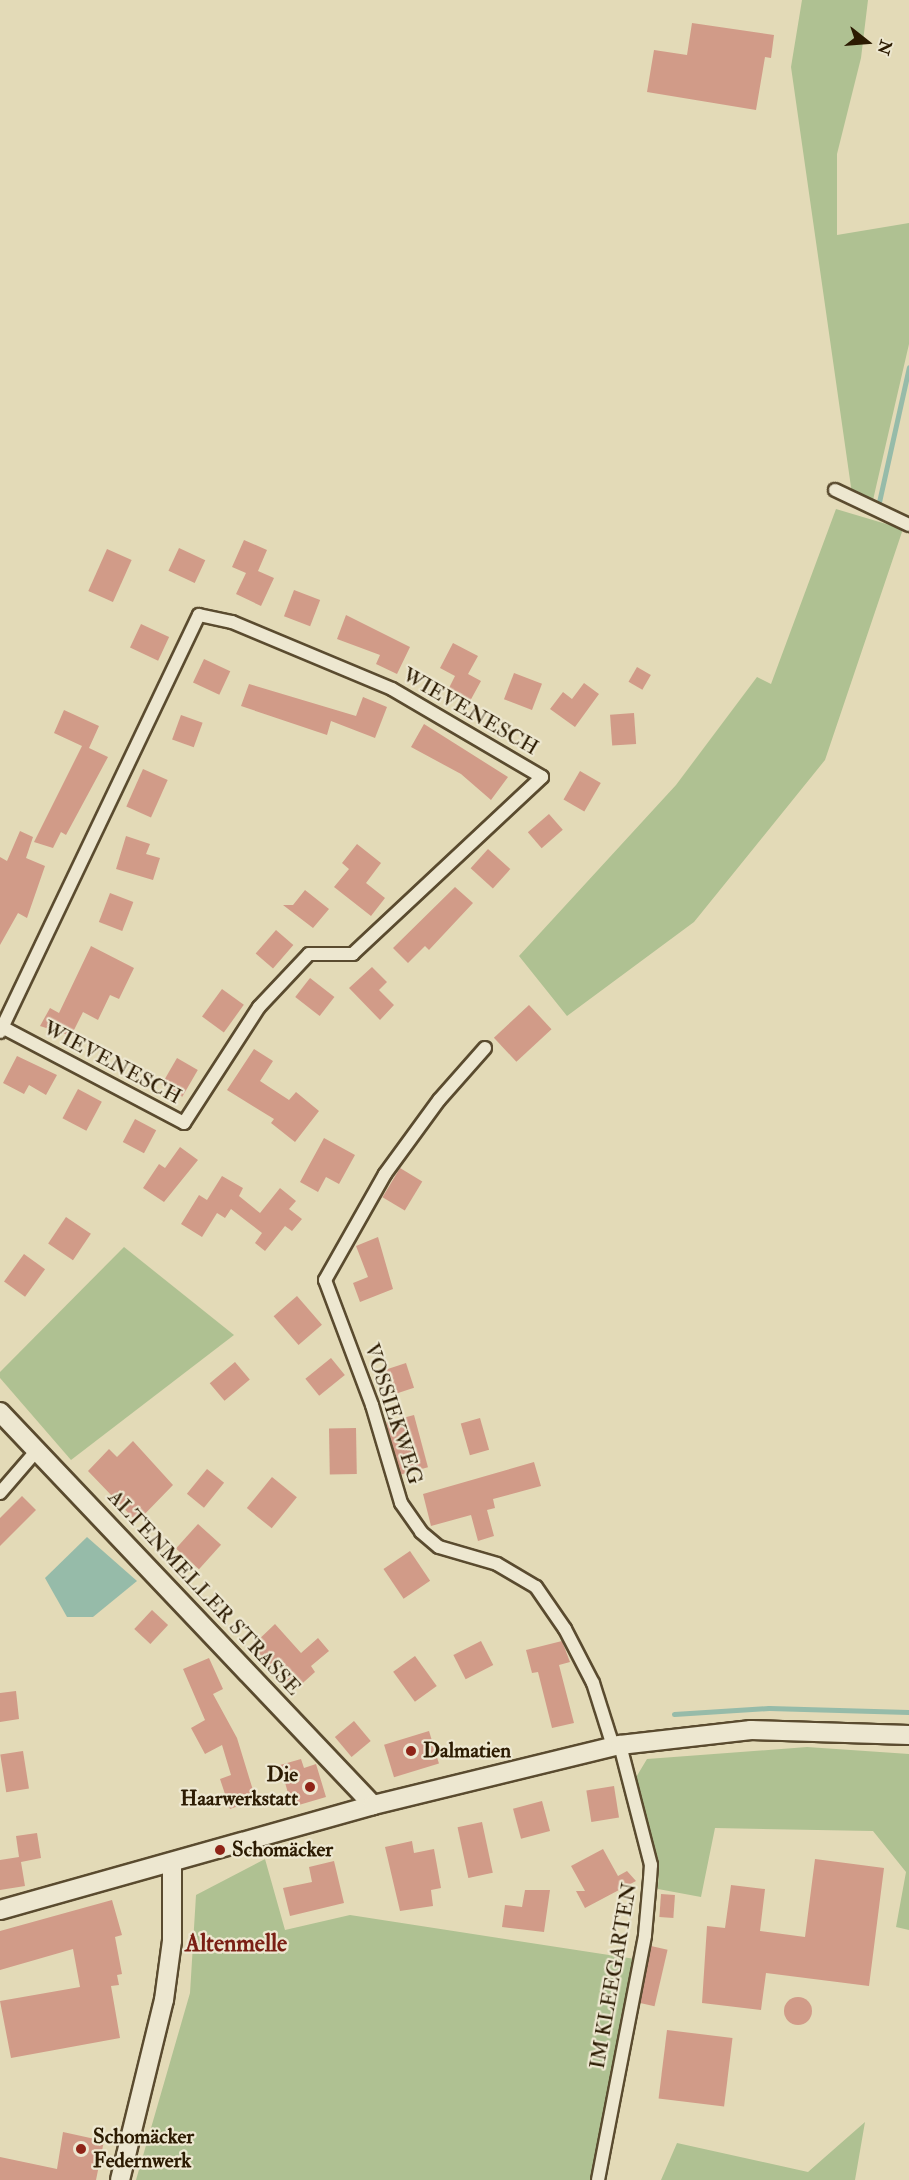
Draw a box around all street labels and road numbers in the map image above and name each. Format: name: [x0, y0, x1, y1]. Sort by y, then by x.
street label: WIEVENESCH: [397, 663, 543, 761]
street label: WIEVENESCH: [39, 1016, 185, 1110]
street label: VOSSIEKWEG: [358, 1340, 428, 1488]
street label: ALTENMELLER STRASSE: [102, 1485, 306, 1701]
street label: IM KLEEGARTEN: [585, 1881, 643, 2071]

